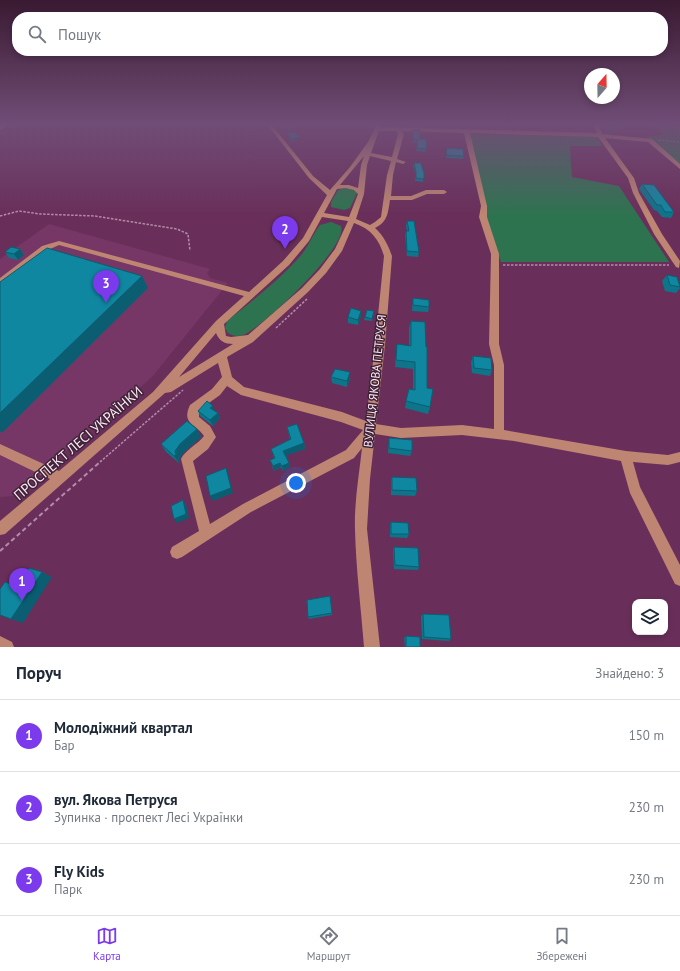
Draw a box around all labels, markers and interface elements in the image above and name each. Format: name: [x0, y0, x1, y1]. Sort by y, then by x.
search box: [12, 12, 668, 56]
icon: search: [26, 23, 48, 45]
text: Пошук: [58, 25, 101, 44]
north arrow: [584, 68, 620, 104]
pin: 2: [272, 216, 298, 249]
pin: 3: [93, 270, 119, 303]
street label: ВУЛИЦЯ ЯКОВА ПЕТРУСЯ: [360, 314, 389, 448]
street label: ПРОСПЕКТ ЛЕСІ УКРАЇНКИ: [10, 382, 146, 504]
your location: [286, 473, 306, 493]
pin: 1: [9, 568, 35, 601]
map controls: [632, 599, 668, 635]
button: layers: [632, 599, 668, 635]
text: Поруч: [16, 662, 62, 684]
text: Знайдено: 3: [595, 665, 664, 682]
text: Молодіжний квартал: [54, 718, 193, 737]
text: 1: [25, 727, 33, 744]
text: 150 m: [629, 727, 664, 744]
text: Бар: [54, 737, 75, 754]
text: вул. Якова Петруся: [54, 790, 178, 809]
text: 2: [25, 799, 33, 816]
text: 230 m: [629, 799, 664, 816]
text: Зупинка · проспект Лесі Українки: [54, 809, 243, 826]
text: Fly Kids: [54, 862, 104, 881]
text: 3: [25, 871, 33, 888]
text: 230 m: [629, 871, 664, 888]
text: Парк: [54, 881, 82, 898]
tab: Карта: [93, 925, 121, 963]
tab: Маршрут: [307, 925, 350, 963]
tab: Збережені: [536, 925, 587, 963]

